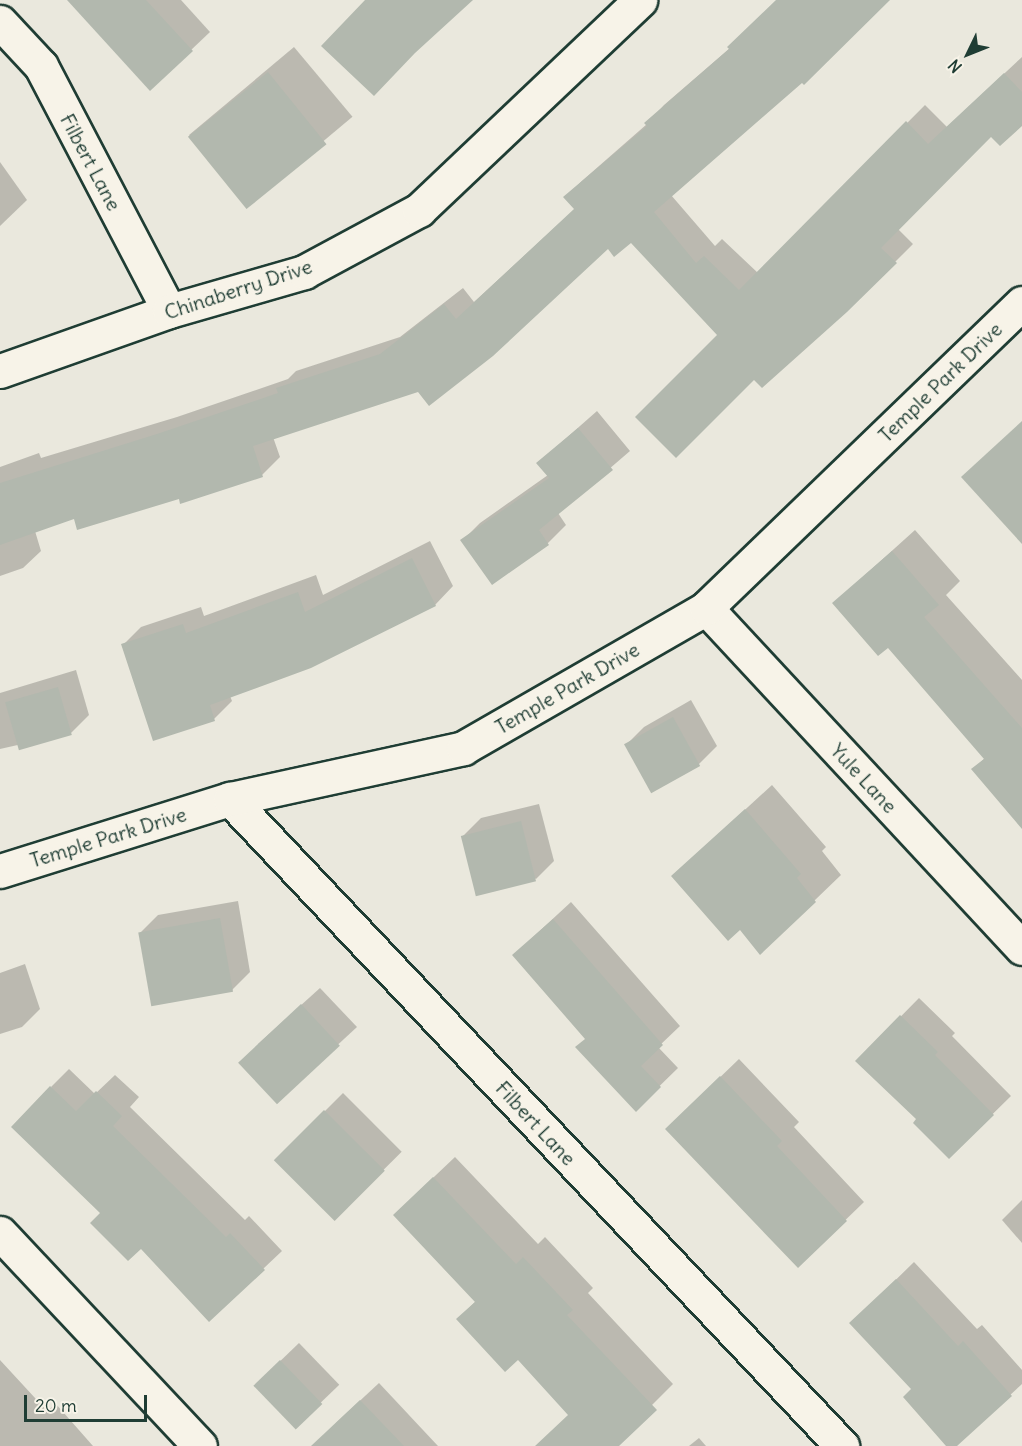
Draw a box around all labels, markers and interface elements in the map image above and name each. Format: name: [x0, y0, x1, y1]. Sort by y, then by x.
north arrow: [938, 24, 998, 84]
text: N: [944, 55, 966, 77]
street label: Filbert Lane: [55, 109, 127, 215]
street label: Chinaberry Drive: [161, 254, 315, 324]
street label: Temple Park Drive: [873, 317, 1007, 447]
street label: Temple Park Drive: [491, 637, 643, 739]
street label: Yule Lane: [826, 738, 902, 818]
street label: Temple Park Drive: [27, 802, 189, 872]
street label: Filbert Lane: [491, 1076, 581, 1170]
scale bar: [27, 1383, 150, 1421]
text: 20 m: [35, 1394, 77, 1417]

